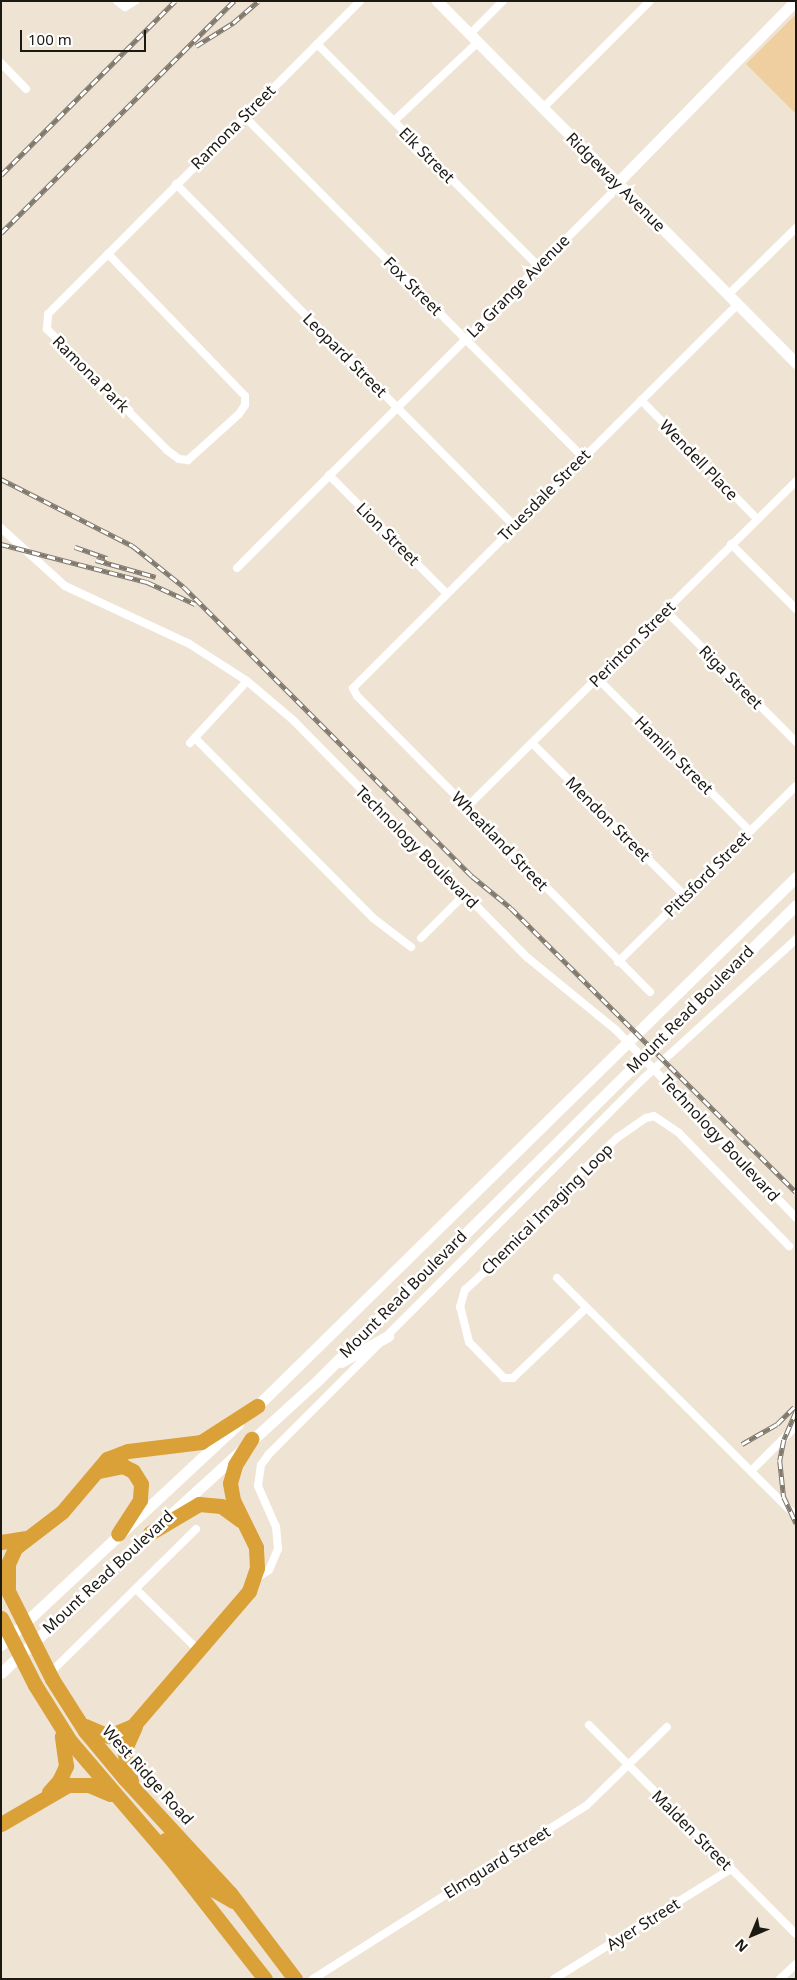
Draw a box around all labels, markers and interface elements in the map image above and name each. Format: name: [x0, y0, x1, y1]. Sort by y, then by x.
scale bar: [22, 20, 149, 52]
text: 100 m: [28, 29, 72, 49]
street label: Ramona Street: [187, 81, 279, 173]
street label: Elk Street: [395, 123, 459, 187]
street label: Ridgeway Avenue: [562, 128, 670, 236]
street label: La Grange Avenue: [463, 231, 573, 341]
street label: Fox Street: [380, 253, 446, 319]
street label: Leopard Street: [299, 309, 391, 401]
street label: Ramona Park: [49, 332, 133, 416]
street label: Wendell Place: [656, 416, 742, 504]
street label: Truesdale Street: [494, 445, 594, 545]
street label: Lion Street: [353, 499, 423, 569]
street label: Perinton Street: [585, 597, 679, 691]
street label: Riga Street: [695, 641, 767, 713]
street label: Hamlin Street: [631, 712, 717, 798]
street label: Mendon Street: [562, 773, 654, 865]
street label: Technology Boulevard: [352, 782, 482, 912]
street label: Wheatland Street: [448, 787, 552, 895]
street label: Pittsford Street: [660, 827, 754, 921]
street label: Mount Read Boulevard: [622, 941, 758, 1077]
street label: Technology Boulevard: [656, 1071, 784, 1205]
street label: Chemical Imaging Loop: [477, 1139, 617, 1279]
street label: Mount Read Boulevard: [335, 1226, 471, 1362]
street label: Mount Read Boulevard: [39, 1506, 177, 1638]
street label: West Ridge Road: [99, 1722, 197, 1828]
street label: Malden Street: [648, 1786, 736, 1874]
street label: Elmguard Street: [440, 1822, 554, 1902]
street label: Ayer Street: [603, 1894, 683, 1954]
north arrow: [727, 1910, 777, 1960]
text: N: [730, 1935, 752, 1957]

